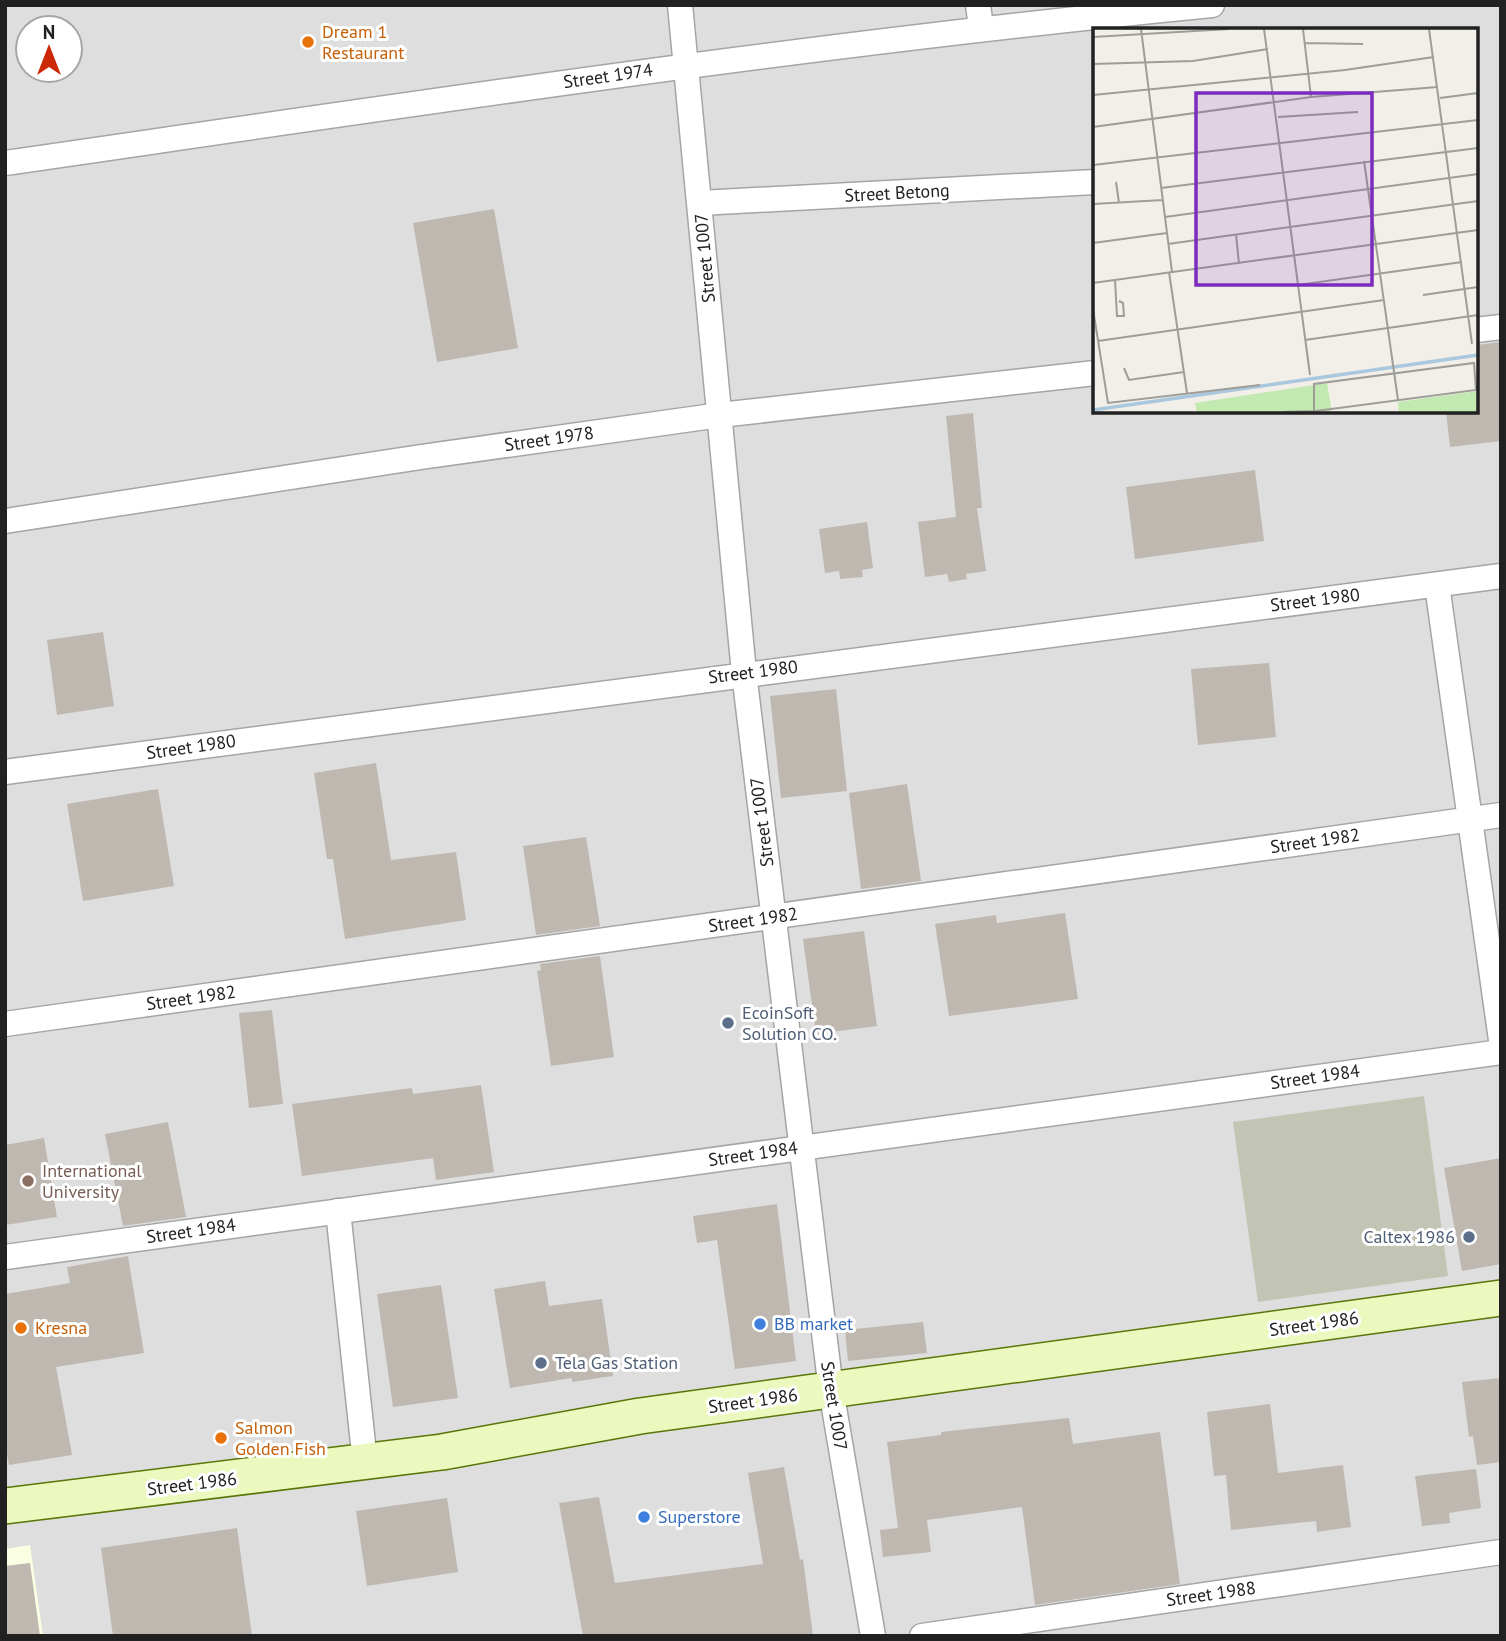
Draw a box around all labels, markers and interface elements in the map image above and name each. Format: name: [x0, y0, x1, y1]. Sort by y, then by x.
north arrow: [14, 14, 84, 84]
text: N: [43, 20, 55, 44]
place label: Dream 1 Restaurant: [322, 20, 404, 64]
inset map: [1093, 28, 1478, 413]
marker: Dream 1 Restaurant: [300, 34, 316, 50]
street label: Street 1974: [562, 58, 654, 93]
street label: Street Betong: [844, 178, 950, 207]
street label: Street 1007: [689, 212, 720, 304]
street label: Street 1978: [503, 421, 595, 456]
street label: Street 1980: [1269, 583, 1361, 616]
street label: Street 1980: [707, 655, 799, 688]
street label: Street 1980: [145, 729, 237, 764]
street label: Street 1007: [745, 776, 778, 868]
street label: Street 1982: [1269, 823, 1361, 858]
street label: Street 1982: [707, 902, 799, 937]
street label: Street 1982: [145, 980, 237, 1015]
place label: EcoinSoft Solution CO.: [742, 1001, 837, 1045]
marker: EcoinSoft Solution CO.: [720, 1015, 736, 1031]
street label: Street 1984: [1269, 1059, 1361, 1094]
street label: Street 1984: [707, 1136, 799, 1171]
place label: International University: [42, 1159, 142, 1203]
marker: International University: [20, 1173, 36, 1189]
street label: Street 1984: [145, 1213, 237, 1248]
place label: Caltex 1986: [1363, 1225, 1455, 1248]
marker: Caltex 1986: [1461, 1229, 1477, 1245]
street label: Street 1986: [1268, 1306, 1360, 1341]
place label: BB market: [774, 1312, 853, 1335]
place label: Kresna: [35, 1316, 87, 1339]
marker: BB market: [752, 1316, 768, 1332]
marker: Kresna: [13, 1320, 29, 1336]
place label: Tela Gas Station: [555, 1351, 678, 1374]
marker: Tela Gas Station: [533, 1355, 549, 1371]
street label: Street 1007: [816, 1360, 853, 1452]
street label: Street 1986: [707, 1383, 799, 1418]
place label: Salmon Golden Fish: [235, 1416, 326, 1460]
marker: Salmon Golden Fish: [213, 1430, 229, 1446]
street label: Street 1986: [146, 1467, 238, 1500]
place label: Superstore: [658, 1505, 741, 1528]
marker: Superstore: [636, 1509, 652, 1525]
street label: Street 1988: [1165, 1576, 1257, 1611]

